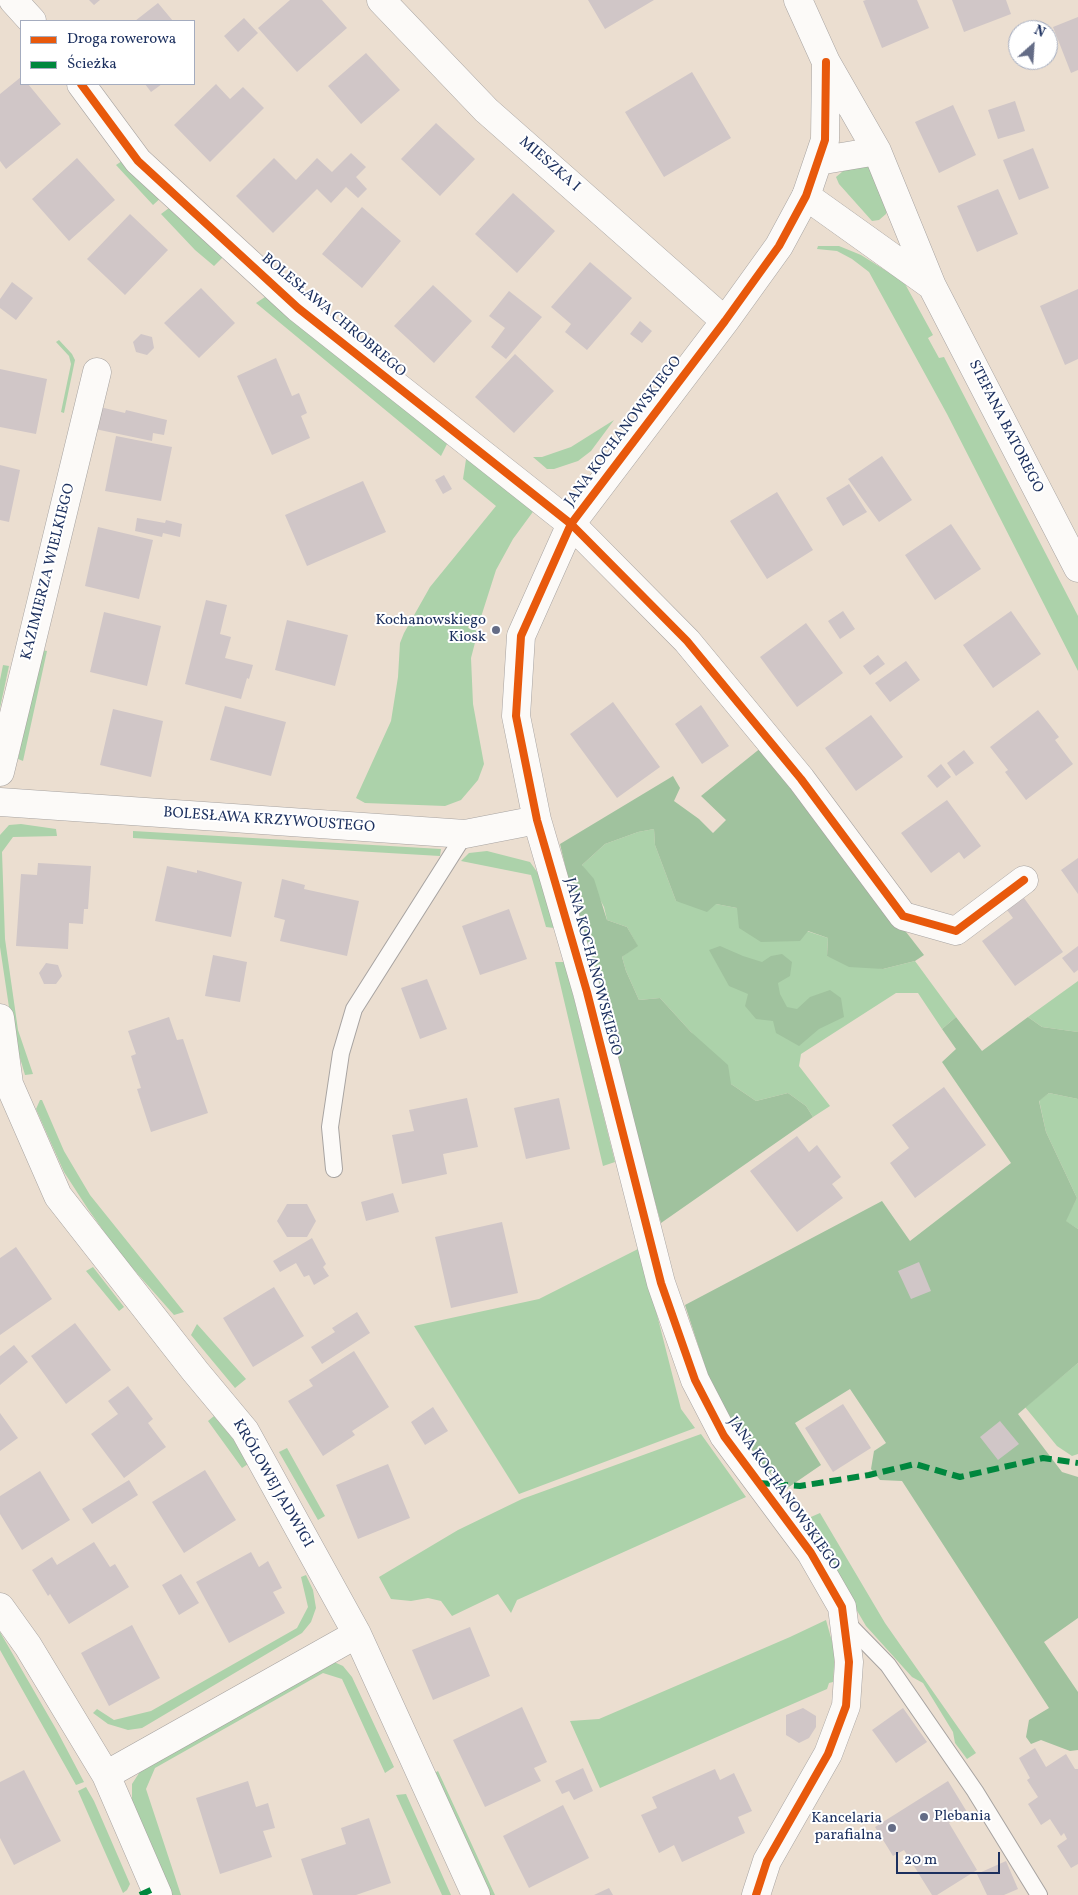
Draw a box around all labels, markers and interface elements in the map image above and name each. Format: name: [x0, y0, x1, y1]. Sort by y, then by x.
legend: [20, 20, 195, 85]
north arrow: [1008, 20, 1058, 70]
text: N: [1031, 21, 1048, 43]
text: Droga rowerowa: [67, 29, 176, 50]
text: Ścieżka: [67, 54, 117, 75]
street label: MIESZKA I: [515, 134, 583, 196]
street label: BOLESŁAWA CHROBREGO: [257, 250, 409, 382]
street label: JANA KOCHANOWSKIEGO: [562, 353, 686, 511]
street label: STEFANA BATOREGO: [964, 358, 1046, 496]
street label: KAZIMIERZA WIELKIEGO: [18, 482, 80, 662]
place label: Kochanowskiego Kiosk: [375, 612, 486, 647]
marker: Kochanowskiego Kiosk: [490, 624, 502, 636]
street label: BOLESŁAWA KRZYWOUSTEGO: [163, 805, 375, 837]
street label: JANA KOCHANOWSKIEGO: [560, 876, 624, 1058]
street label: JANA KOCHANOWSKIEGO: [723, 1414, 843, 1574]
street label: KRÓLOWEJ JADWIGI: [228, 1417, 316, 1551]
place label: Plebania: [934, 1808, 991, 1826]
place label: Kancelaria parafialna: [811, 1810, 882, 1845]
marker: Plebania: [918, 1811, 930, 1823]
marker: Kancelaria parafialna: [886, 1822, 898, 1834]
scale bar: [898, 1842, 1002, 1874]
text: 20 m: [904, 1850, 937, 1871]

